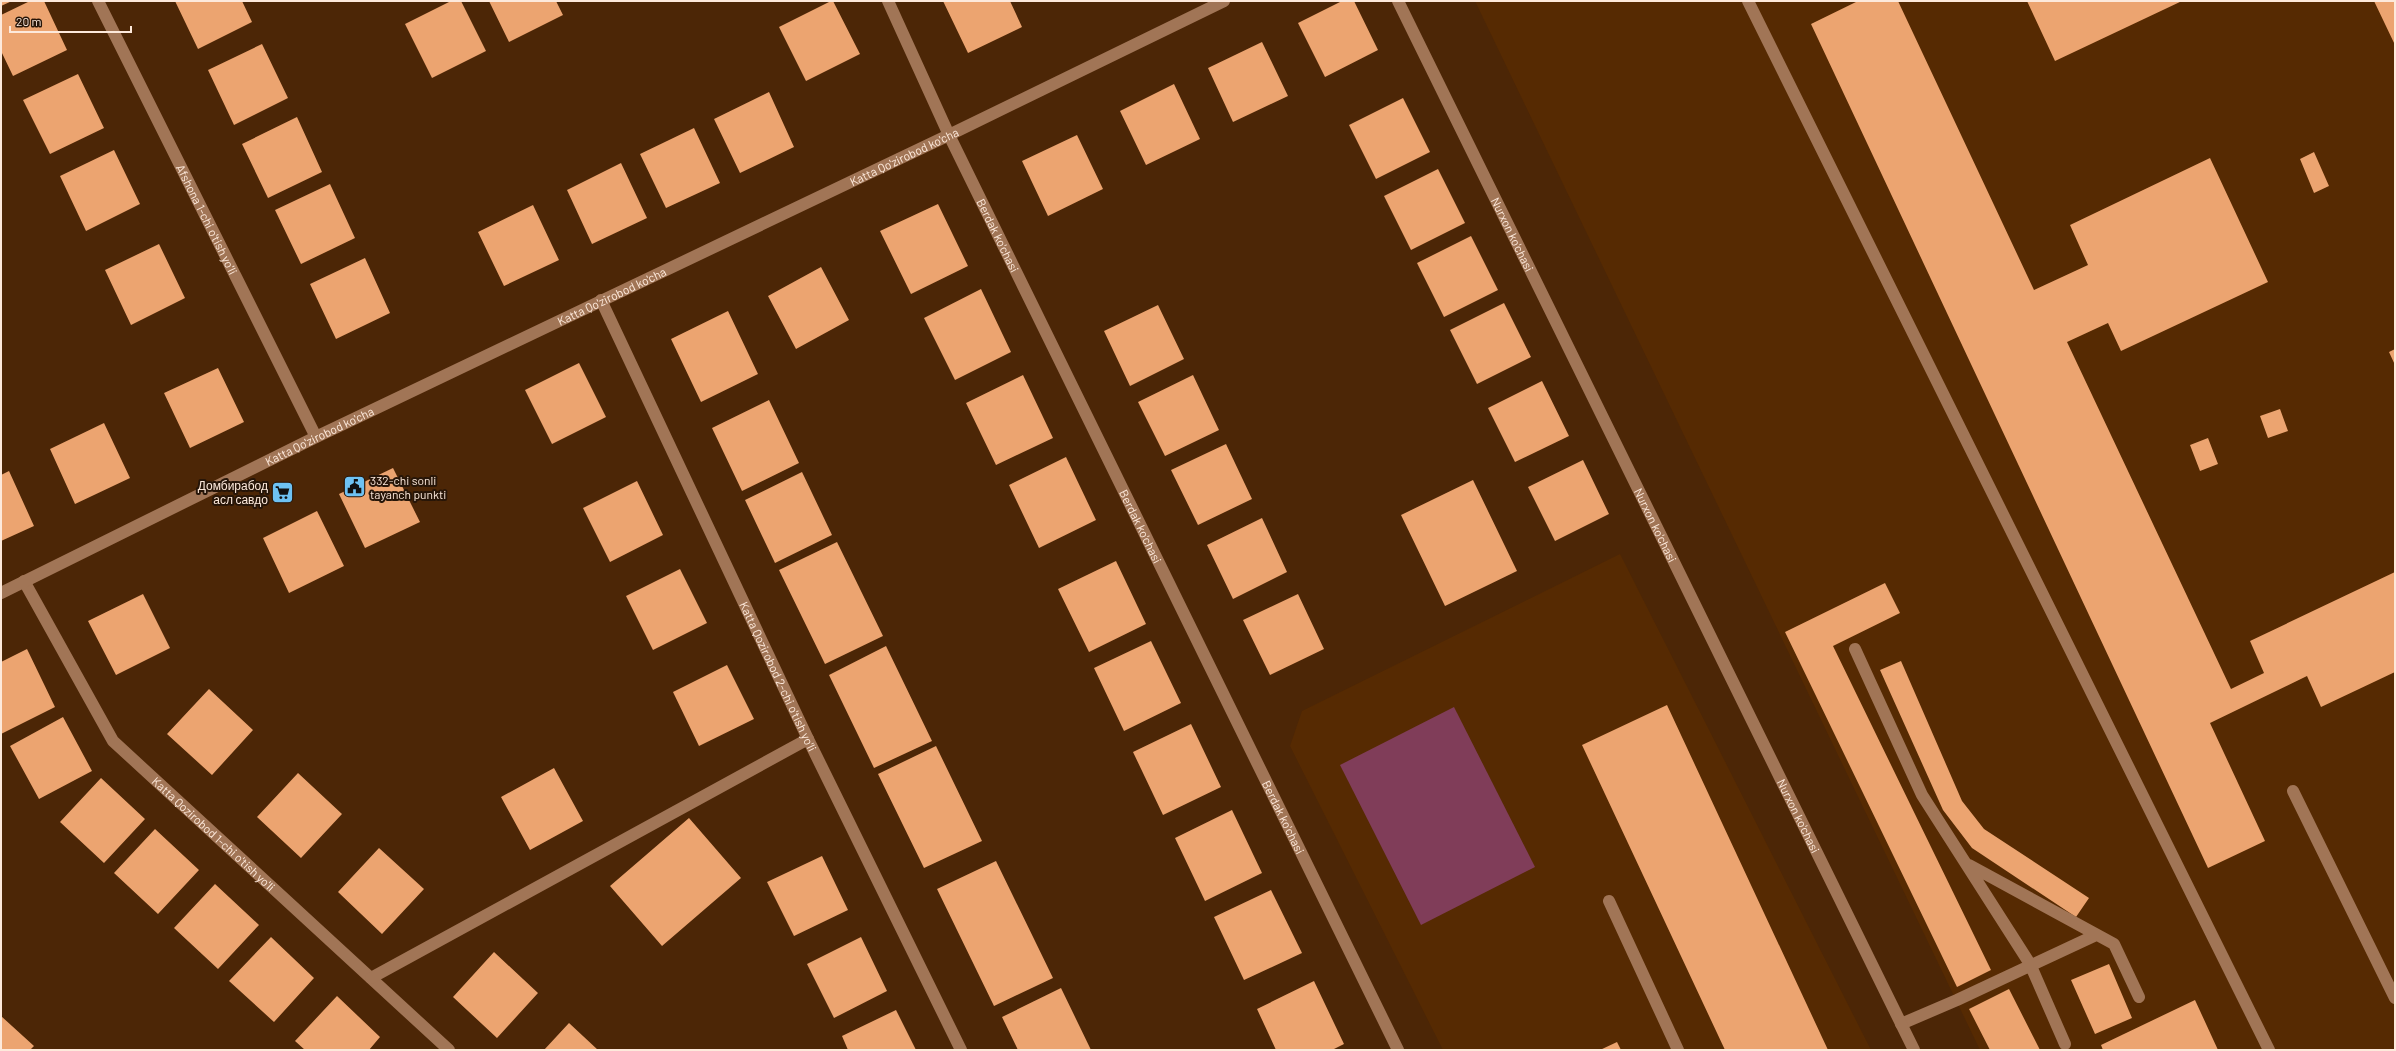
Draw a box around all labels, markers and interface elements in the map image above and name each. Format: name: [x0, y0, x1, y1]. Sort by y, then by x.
scale bar: [10, 8, 131, 34]
text: 20 m: [16, 14, 42, 28]
street label: Katta Qo'zirobod ko'cha: [847, 124, 961, 188]
street label: Afshona 1-chi o'tish yo'li: [174, 162, 241, 277]
street label: Nurxon ko'chasi: [1489, 195, 1537, 274]
street label: Berdak ko'chasi: [974, 196, 1022, 274]
street label: Katta Qo'zirobod ko'cha: [555, 264, 668, 328]
street label: Katta Qo'zirobod ko'cha: [263, 404, 376, 468]
place label: 332-chi sonli tayanch punkti: [370, 473, 446, 501]
public building icon: 332-chi sonli tayanch punkti: [341, 474, 367, 500]
place label: Домбирабод асл савдо: [198, 478, 268, 507]
supermarket icon: Домбирабод асл савдо: [270, 479, 296, 505]
street label: Nurxon ko'chasi: [1632, 486, 1680, 564]
street label: Berdak ko'chasi: [1117, 487, 1165, 565]
street label: Katta Qozirobod 2-chi o'tish yo'li: [737, 599, 820, 753]
street label: Katta Qozirobod 1-chi o'tish yo'li: [149, 774, 278, 894]
street label: Nurxon ko'chasi: [1775, 776, 1823, 855]
street label: Berdak ko'chasi: [1260, 778, 1308, 856]

